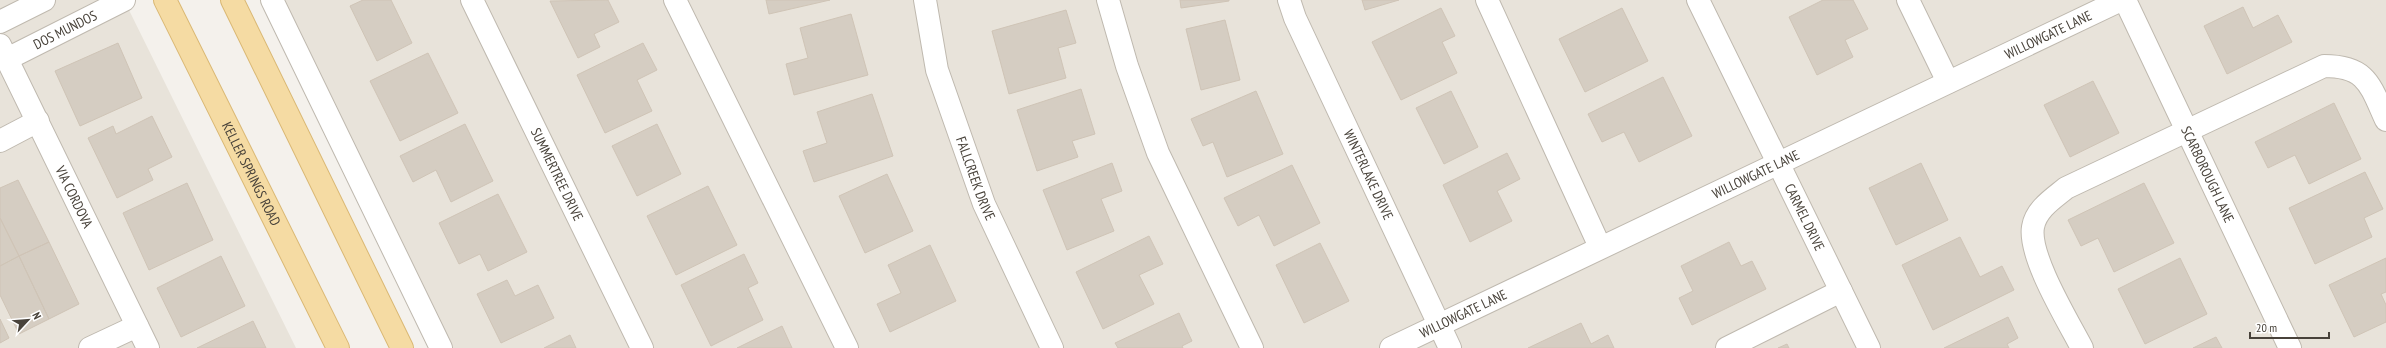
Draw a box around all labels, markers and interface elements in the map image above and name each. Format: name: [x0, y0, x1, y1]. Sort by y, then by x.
street label: DOS MUNDOS: [30, 6, 100, 53]
street label: WILLOWGATE LANE: [2002, 6, 2095, 63]
street label: KELLER SPRINGS ROAD: [218, 119, 285, 229]
street label: SCARBOROUGH LANE: [2177, 123, 2238, 225]
street label: SUMMERTREE DRIVE: [527, 125, 587, 224]
street label: WINTERLAKE DRIVE: [1340, 127, 1397, 223]
street label: FALLCREEK DRIVE: [952, 134, 999, 223]
street label: WILLOWGATE LANE: [1709, 146, 1802, 203]
street label: VIA CORDOVA: [51, 162, 97, 231]
street label: CARMEL DRIVE: [1781, 181, 1829, 254]
street label: WILLOWGATE LANE: [1417, 285, 1510, 342]
north arrow: [8, 300, 48, 340]
text: N: [29, 310, 45, 321]
scale bar: [2250, 314, 2329, 340]
text: 20 m: [2256, 320, 2277, 335]

